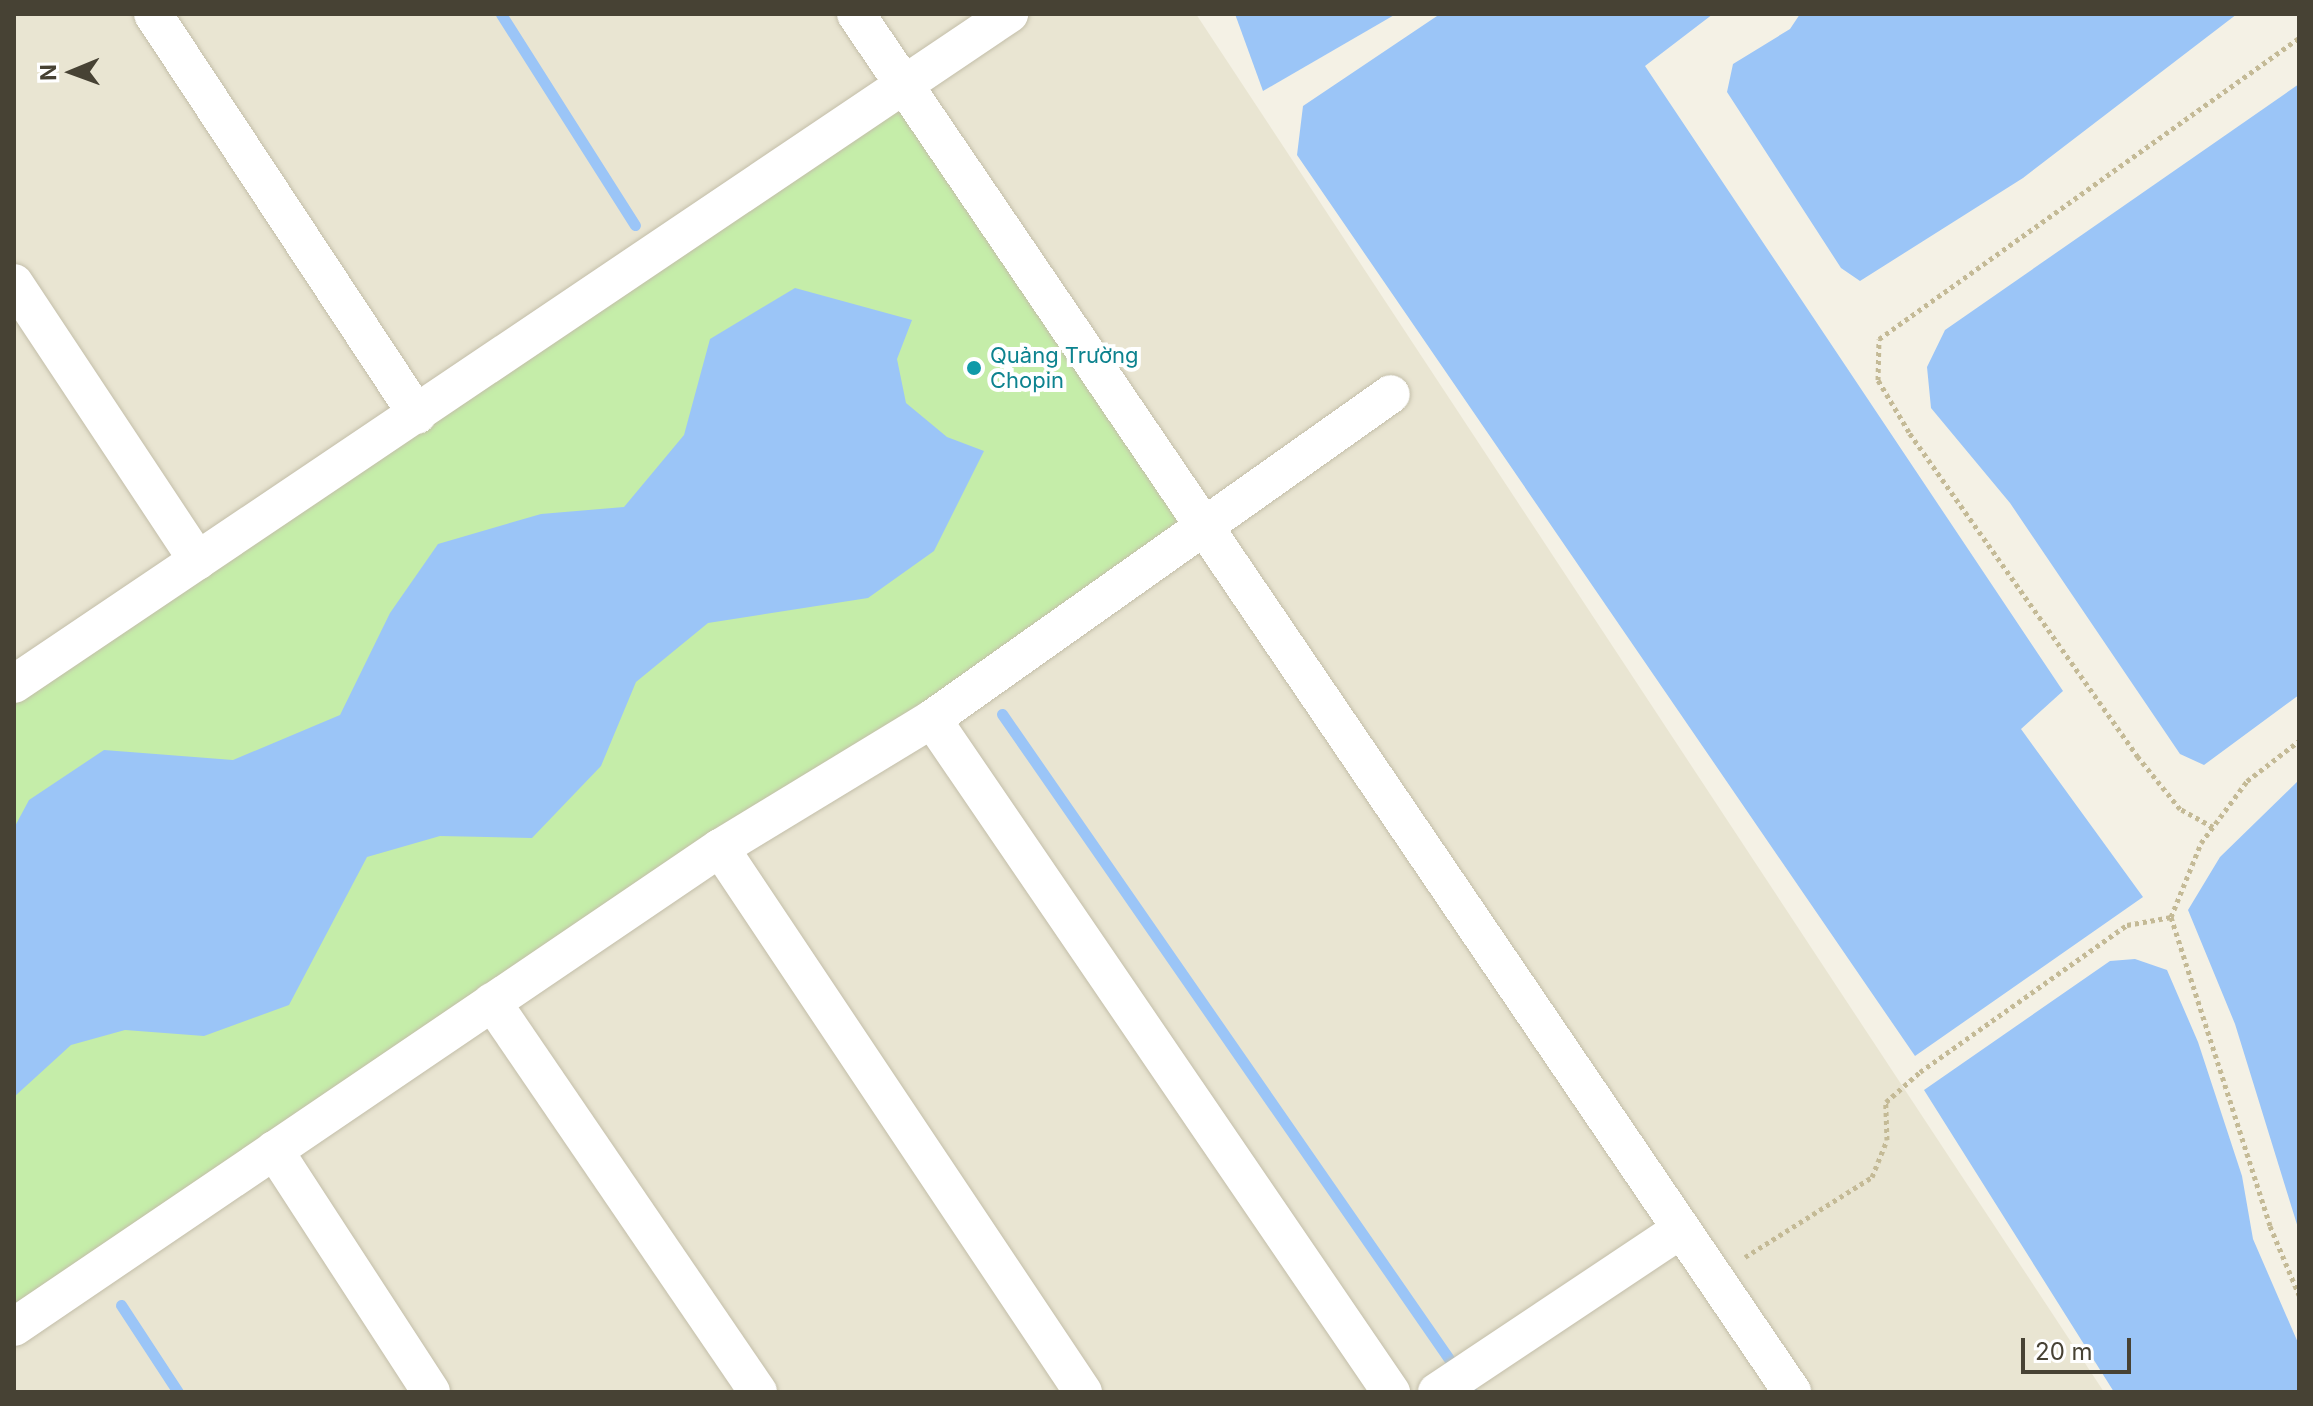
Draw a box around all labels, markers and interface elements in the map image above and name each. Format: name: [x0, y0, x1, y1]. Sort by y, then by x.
north arrow: [32, 32, 112, 112]
text: N: [35, 64, 61, 81]
place label: Quảng Trường Chopin: [990, 342, 1139, 394]
marker: Quảng Trường Chopin: [965, 359, 983, 377]
scale bar: [2025, 1322, 2135, 1372]
text: 20 m: [2035, 1337, 2093, 1366]

